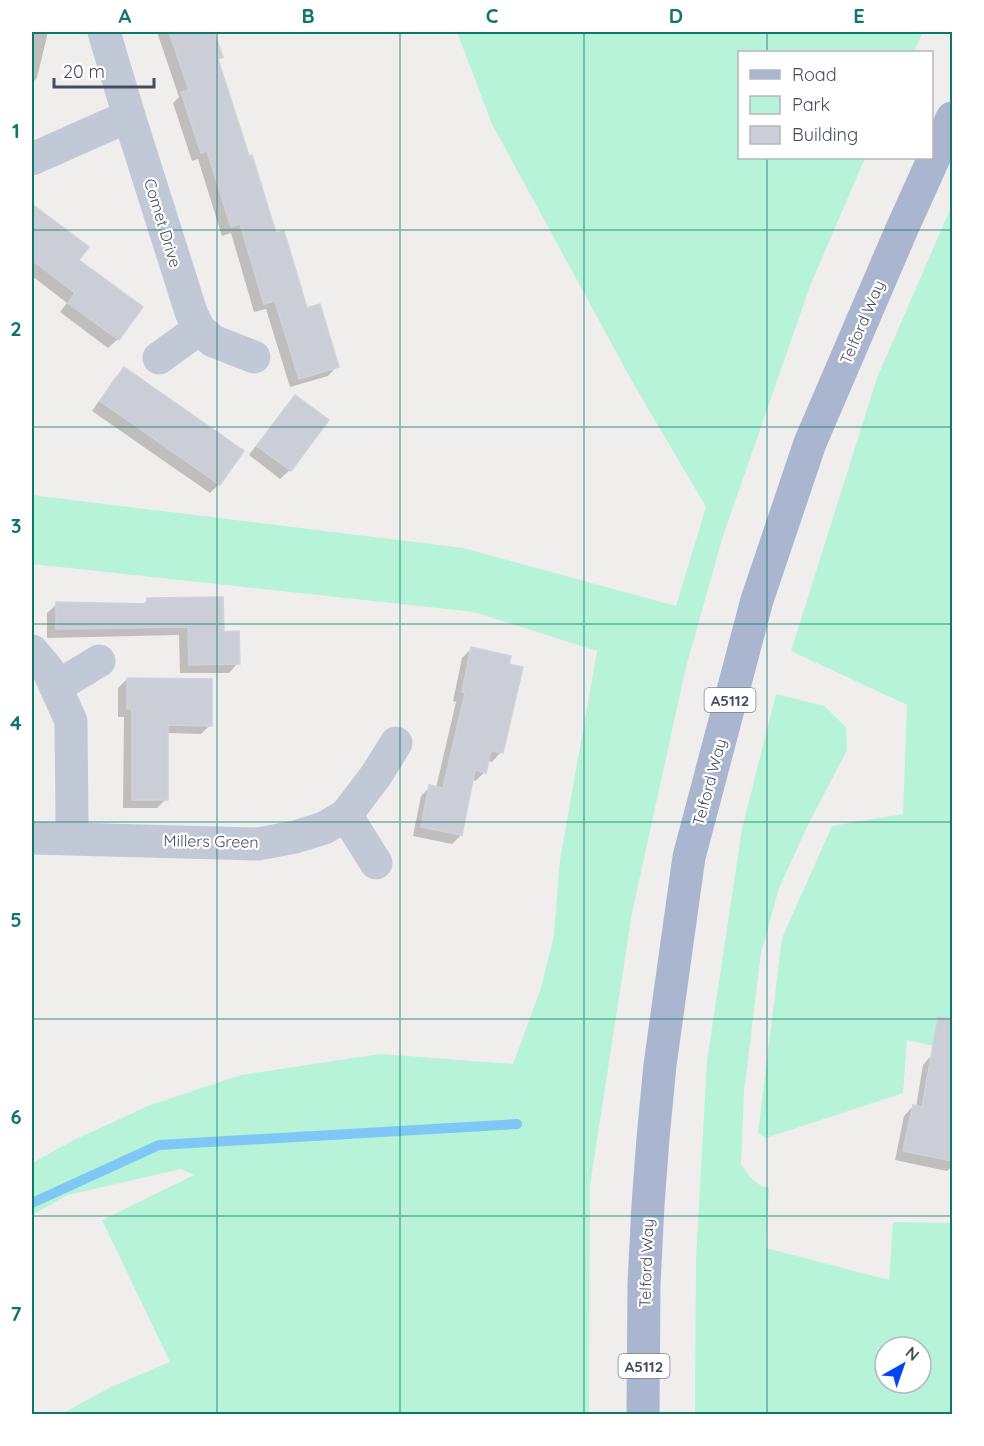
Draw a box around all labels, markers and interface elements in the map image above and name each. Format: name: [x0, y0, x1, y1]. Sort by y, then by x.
text: A: [119, 3, 132, 28]
text: B: [301, 3, 315, 28]
text: C: [486, 3, 499, 28]
text: D: [669, 3, 683, 28]
text: E: [853, 3, 865, 28]
scale bar: [54, 51, 154, 89]
legend: [738, 51, 933, 159]
text: 20 m: [63, 60, 105, 83]
text: Road: [792, 63, 837, 86]
text: Park: [792, 93, 830, 116]
text: 1: [12, 118, 20, 143]
text: Building: [792, 123, 858, 146]
street label: Comet Drive: [140, 176, 186, 270]
street label: Telford Way: [835, 277, 889, 367]
text: 2: [10, 316, 22, 341]
text: 3: [11, 513, 21, 538]
road number: A5112: [704, 688, 756, 712]
text: 4: [10, 710, 22, 735]
street label: Telford Way: [688, 736, 730, 828]
street label: Millers Green: [163, 830, 259, 852]
text: 5: [10, 907, 22, 932]
text: 6: [10, 1104, 22, 1129]
street label: Telford Way: [634, 1218, 658, 1308]
text: 7: [11, 1301, 22, 1326]
north arrow: [873, 1335, 933, 1395]
text: N: [902, 1342, 924, 1365]
road number: A5112: [618, 1354, 670, 1378]

